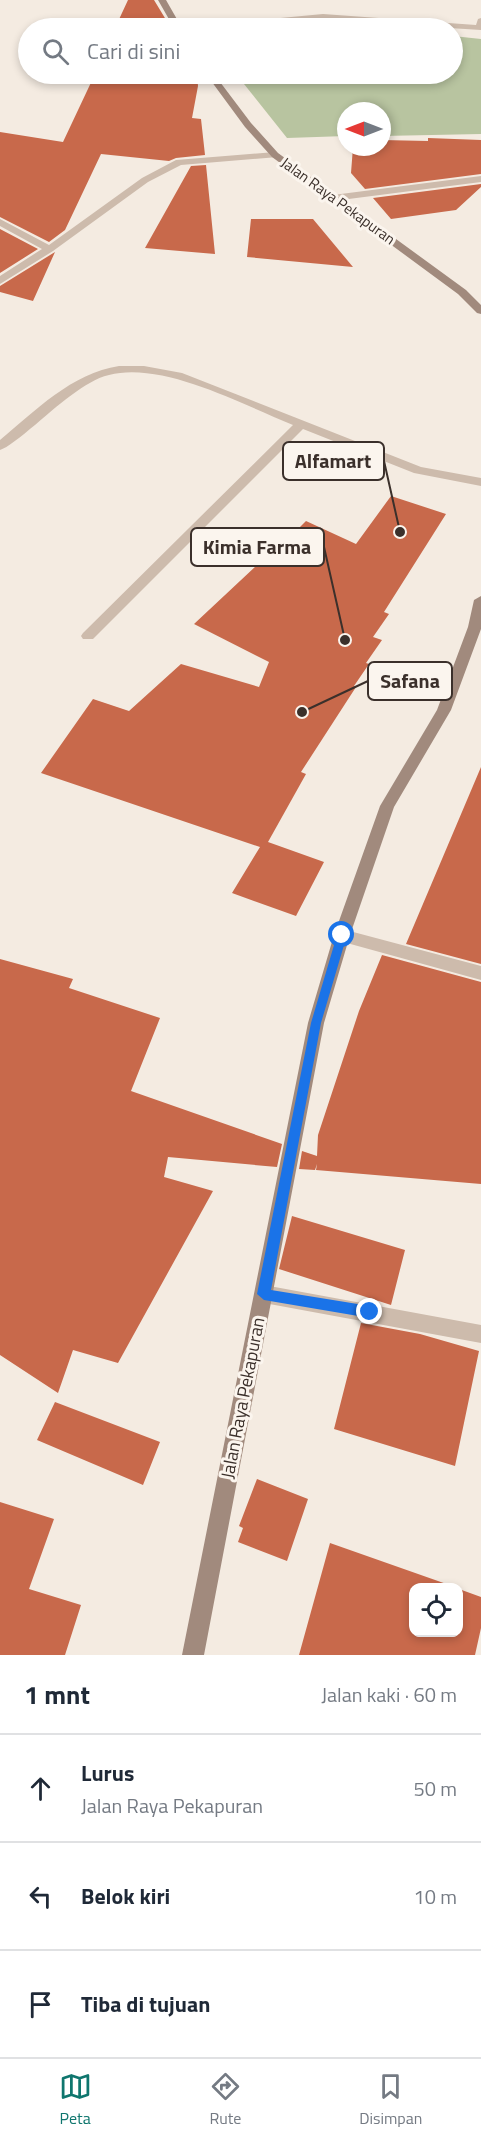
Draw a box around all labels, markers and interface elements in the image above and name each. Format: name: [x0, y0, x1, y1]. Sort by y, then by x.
search box: [18, 18, 463, 84]
text: Cari di sini: [87, 34, 180, 68]
icon: search: [39, 35, 72, 68]
north arrow: [337, 102, 391, 156]
street label: Jalan Raya Pekapuran: [276, 151, 400, 250]
callout: Alfamart: [283, 442, 384, 480]
text: Alfamart: [295, 445, 371, 476]
callout: Kimia Farma: [191, 528, 324, 566]
text: Kimia Farma: [203, 531, 311, 562]
callout: Safana: [368, 662, 452, 700]
text: Safana: [380, 665, 440, 696]
route start: [328, 921, 354, 947]
route end: [356, 1298, 382, 1324]
street label: Jalan Raya Pekapuran: [214, 1315, 271, 1481]
map controls: [409, 1583, 463, 1637]
button: locate: [409, 1583, 463, 1637]
text: 1 mnt: [24, 1675, 90, 1714]
text: Jalan kaki · 60 m: [321, 1679, 457, 1710]
text: Lurus: [81, 1756, 134, 1790]
icon: ahead: [24, 1772, 57, 1805]
text: 50 m: [413, 1773, 457, 1804]
text: Jalan Raya Pekapuran: [81, 1790, 263, 1821]
text: Belok kiri: [81, 1879, 170, 1913]
icon: left: [24, 1880, 57, 1913]
text: 10 m: [413, 1881, 457, 1912]
text: Tiba di tujuan: [81, 1987, 210, 2021]
icon: arrive: [24, 1988, 57, 2021]
tab: Peta: [59, 2070, 92, 2130]
tab: Rute: [209, 2070, 242, 2130]
tab: Disimpan: [359, 2070, 422, 2130]

